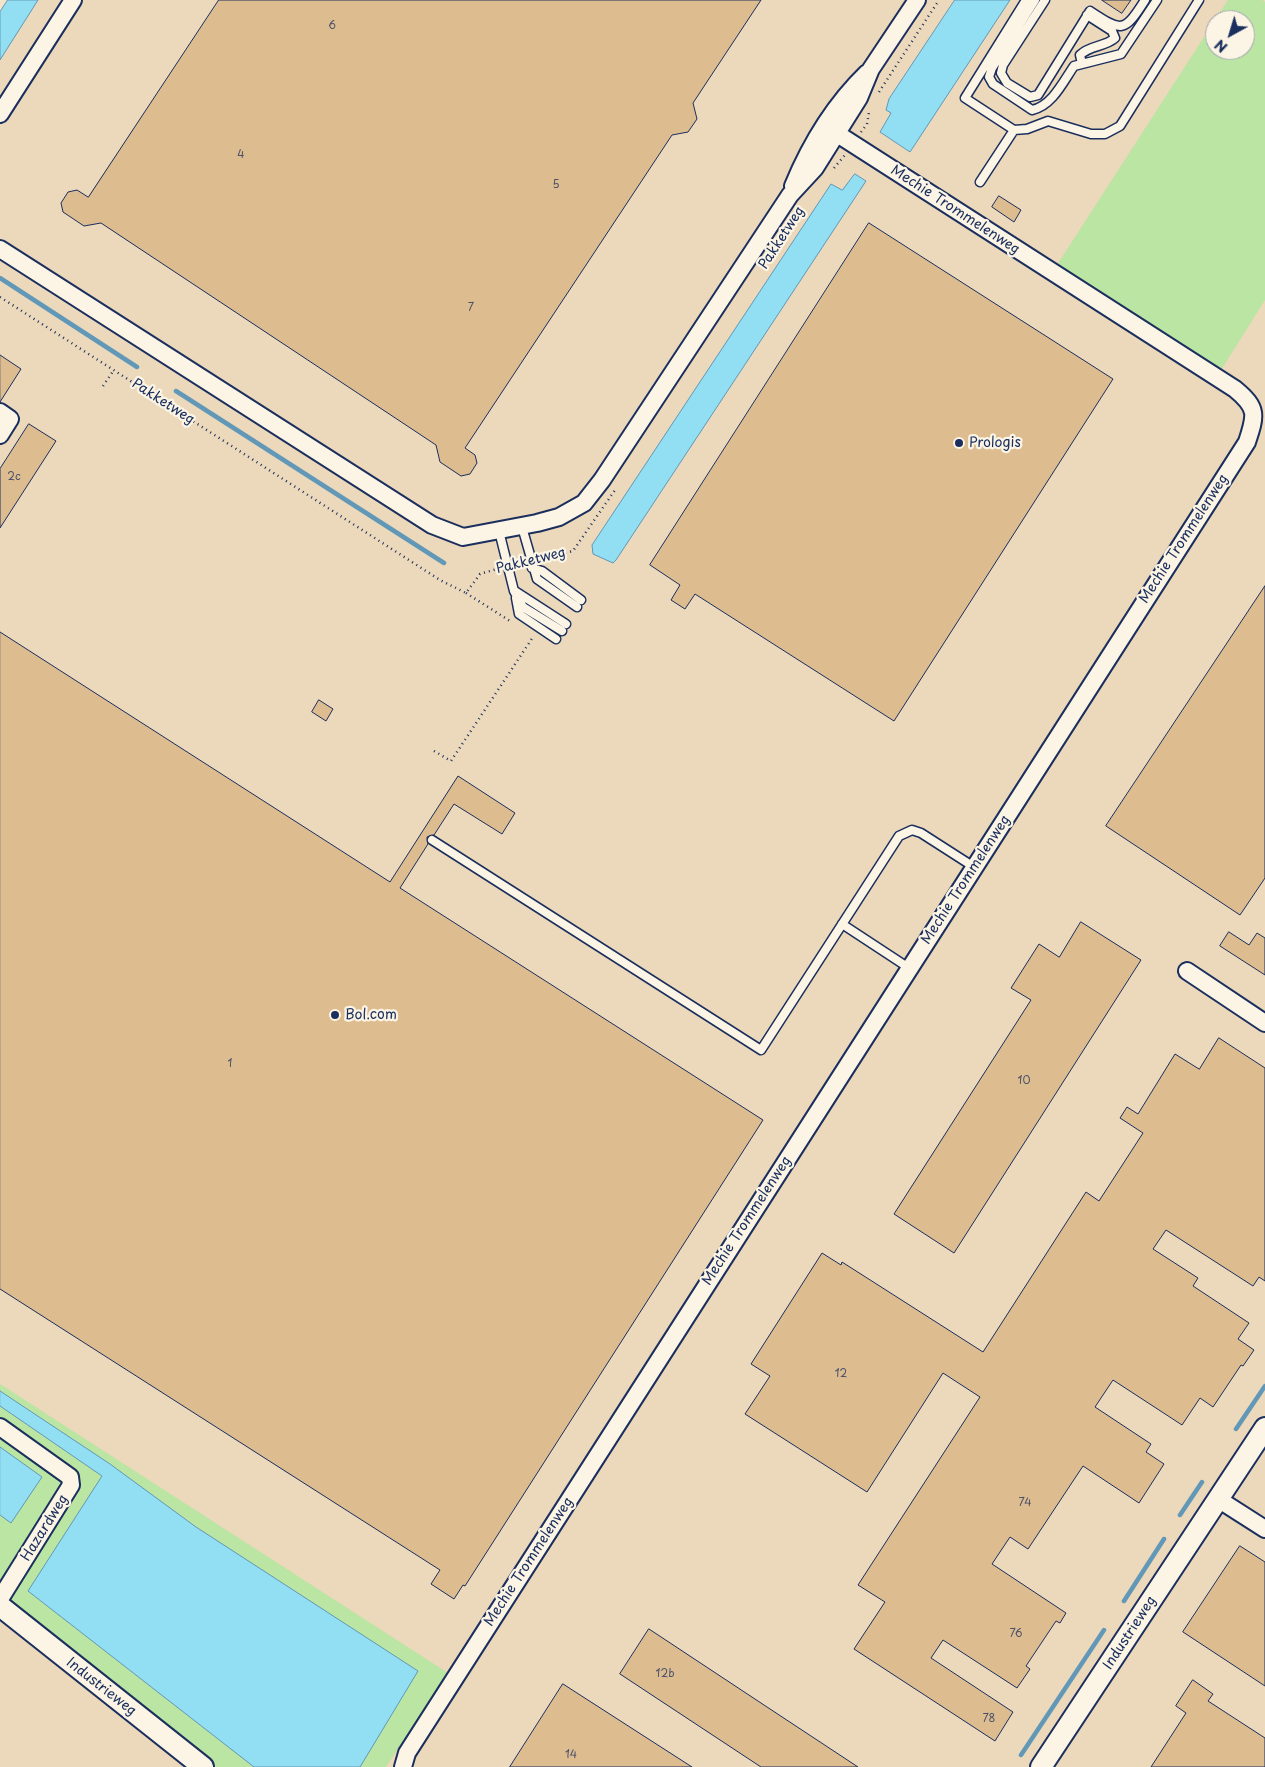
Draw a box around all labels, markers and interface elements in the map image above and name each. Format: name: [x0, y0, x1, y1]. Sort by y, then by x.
north arrow: [1205, 10, 1255, 60]
house number: 6: [328, 19, 336, 33]
text: N: [1210, 35, 1232, 58]
house number: 4: [237, 148, 245, 162]
street label: Mechie Trommelenweg: [887, 162, 1023, 258]
house number: 5: [552, 178, 560, 192]
street label: Pakketweg: [756, 204, 808, 272]
house number: 7: [468, 301, 474, 315]
street label: Pakketweg: [129, 376, 197, 428]
place label: Prologis: [969, 435, 1021, 451]
marker: Prologis: [953, 437, 965, 449]
house number: 2c: [7, 470, 21, 484]
street label: Mechie Trommelenweg: [1136, 471, 1232, 607]
street label: Pakketweg: [494, 544, 568, 578]
street label: Mechie Trommelenweg: [918, 812, 1014, 948]
place label: Bol.com: [345, 1007, 397, 1023]
marker: Bol.com: [329, 1009, 341, 1021]
house number: 1: [228, 1057, 232, 1071]
house number: 10: [1018, 1074, 1030, 1088]
street label: Mechie Trommelenweg: [699, 1153, 795, 1289]
house number: 12: [835, 1367, 847, 1381]
street label: Hazardweg: [18, 1491, 72, 1565]
street label: Mechie Trommelenweg: [481, 1494, 577, 1630]
house number: 74: [1018, 1496, 1032, 1510]
street label: Industrieweg: [1100, 1593, 1160, 1673]
house number: 76: [1009, 1627, 1023, 1641]
street label: Industrieweg: [63, 1654, 139, 1720]
house number: 12b: [655, 1667, 675, 1681]
house number: 78: [983, 1712, 995, 1726]
house number: 14: [565, 1748, 577, 1762]

